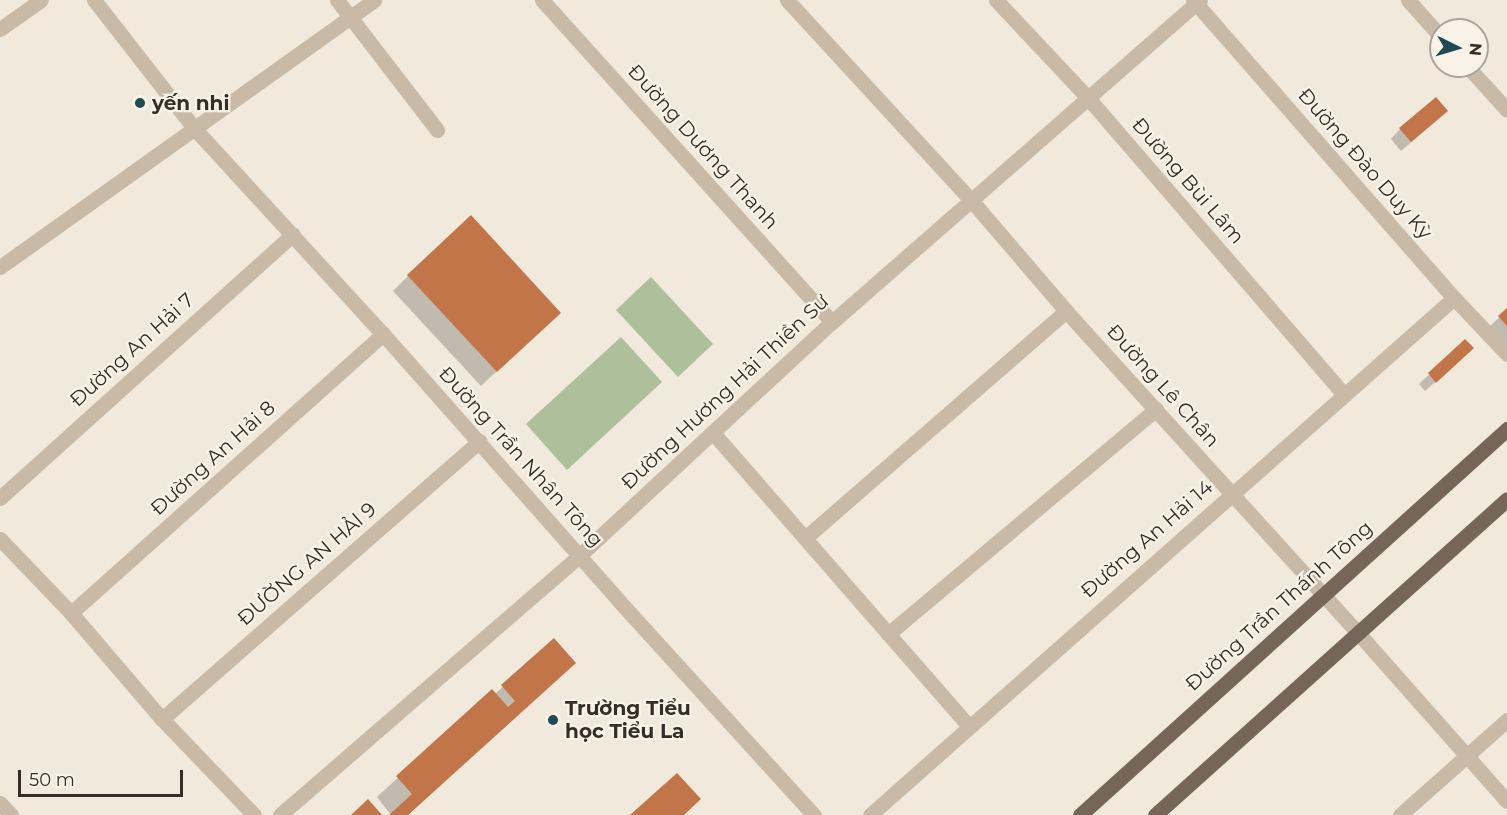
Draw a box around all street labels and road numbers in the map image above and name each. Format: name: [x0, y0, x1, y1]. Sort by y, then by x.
street label: Đường Dương Thanh: [623, 60, 783, 234]
street label: Đường Đào Duy Kỳ: [1293, 84, 1437, 244]
street label: Đường Bùi Lâm: [1127, 113, 1249, 249]
street label: Đường An Hải 7: [65, 288, 199, 412]
street label: Đường Hương Hải Thiền Sư: [616, 289, 834, 495]
street label: Đường Lê Chân: [1102, 320, 1224, 452]
street label: Đường Trần Nhân Tông: [434, 362, 608, 552]
street label: Đường An Hải 8: [146, 396, 280, 520]
street label: Đường An Hải 14: [1076, 475, 1218, 603]
street label: ĐƯỜNG AN HẢl 9: [233, 497, 381, 631]
street label: Đường Trần Thánh Tông: [1181, 516, 1377, 696]

